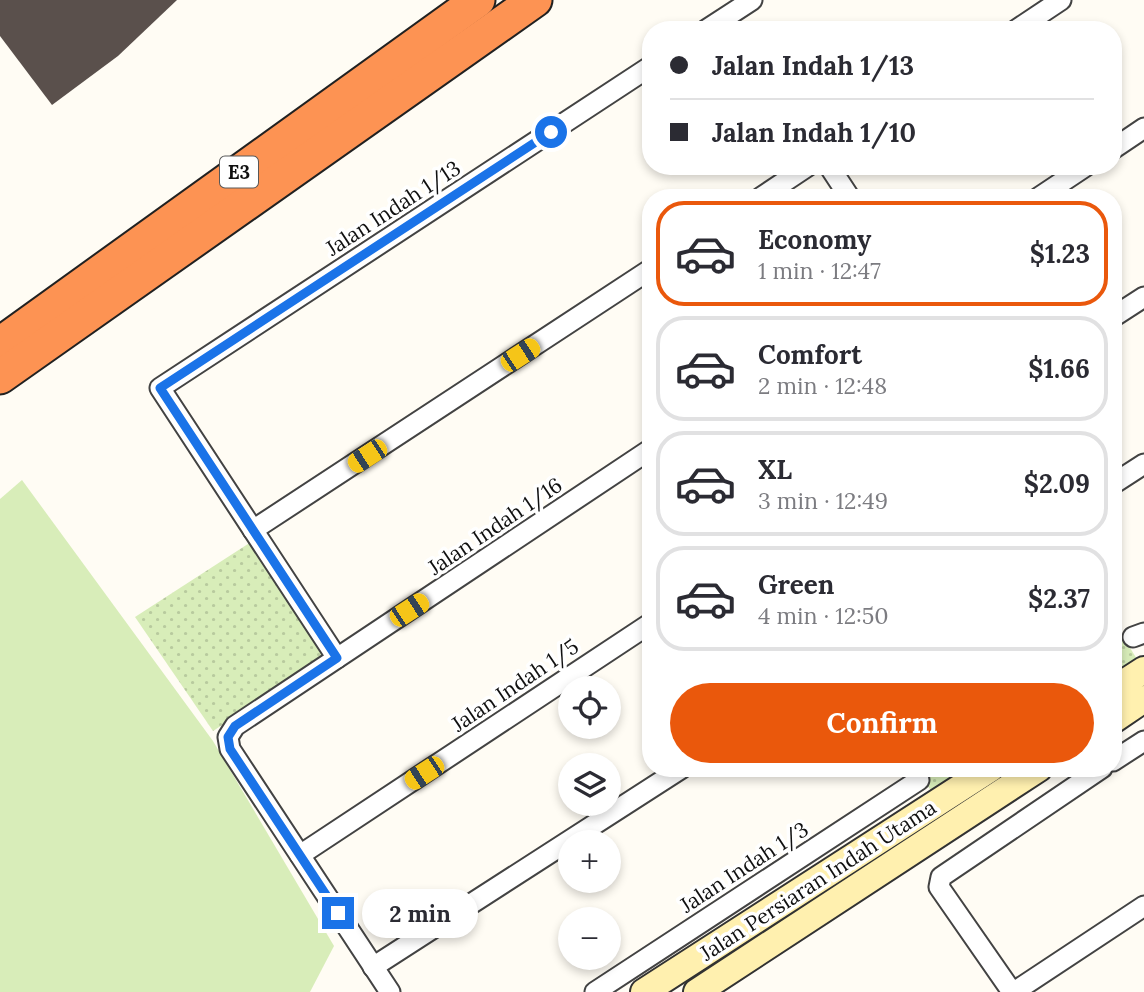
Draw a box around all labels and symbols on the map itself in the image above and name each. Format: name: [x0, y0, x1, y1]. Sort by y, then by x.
route start: [535, 116, 567, 148]
street label: Jalan Indah 1/13: [320, 154, 466, 262]
road number: E3: [220, 156, 258, 188]
car: [497, 335, 544, 375]
car: [344, 436, 391, 476]
street label: Jalan Indah 1/16: [422, 471, 567, 581]
car: [386, 590, 433, 630]
street label: Jalan Indah 1/5: [445, 633, 584, 738]
car: [401, 753, 448, 793]
street label: Jalan Persiaran Indah Utama: [694, 793, 941, 967]
street label: Jalan Indah 1/3: [674, 815, 813, 919]
callout: 2 min: [362, 888, 478, 937]
route end: [322, 897, 354, 929]

